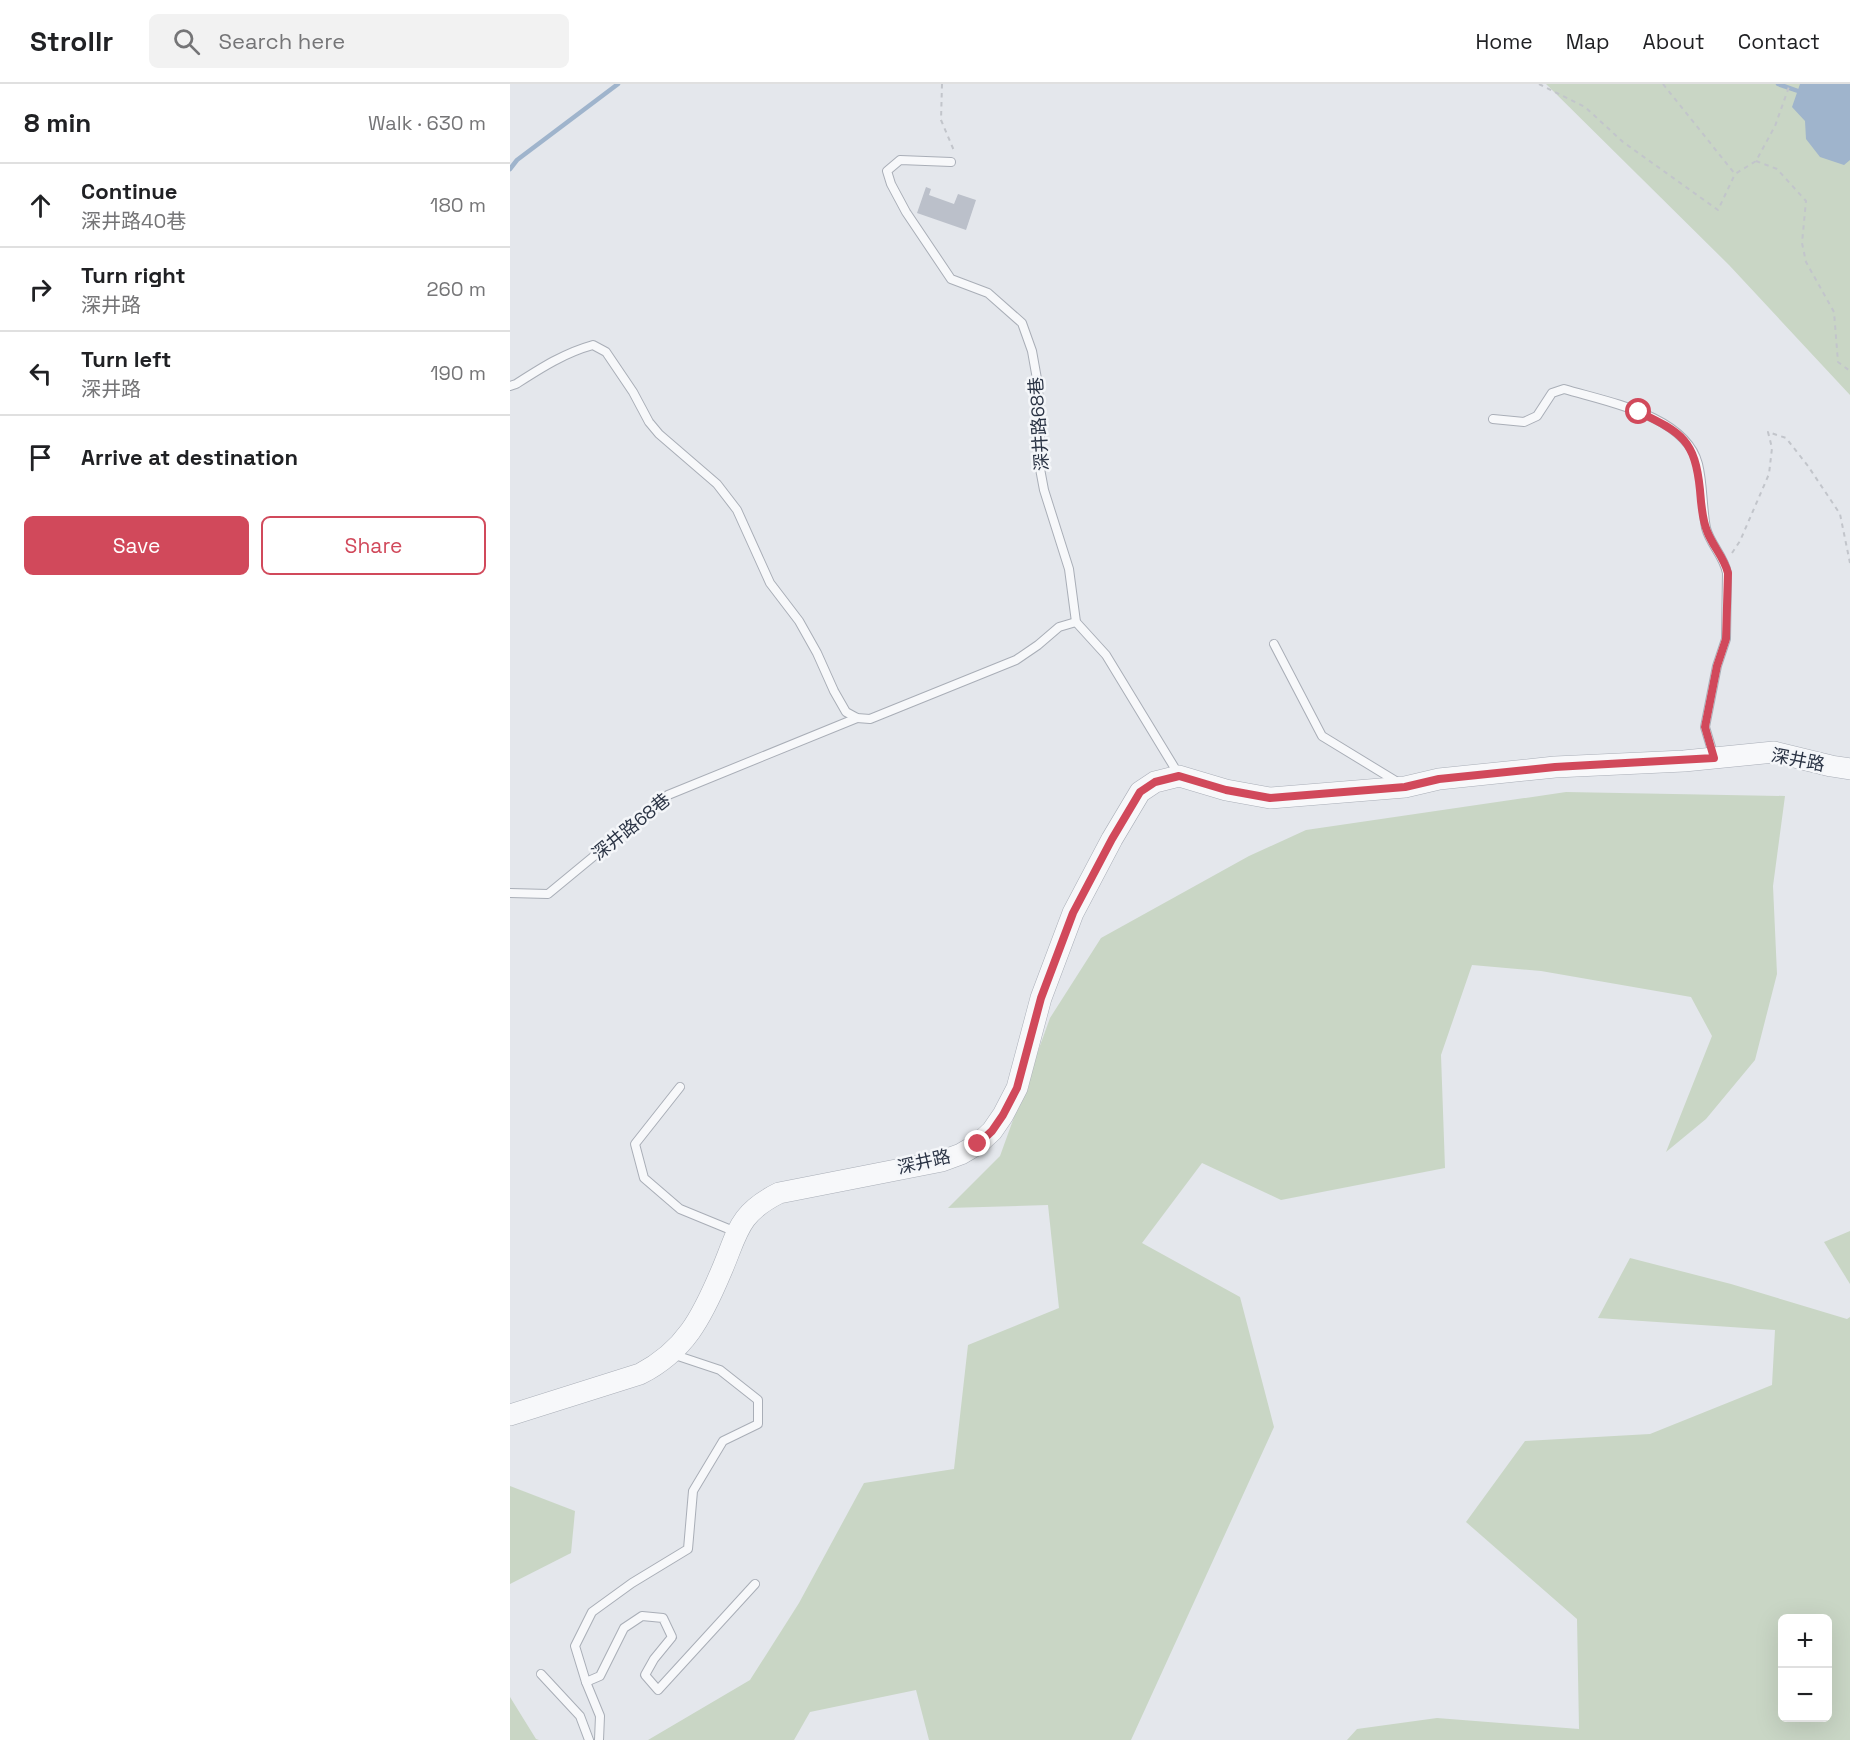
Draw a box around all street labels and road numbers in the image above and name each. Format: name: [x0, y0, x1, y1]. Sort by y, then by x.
street label: 深井路68巷: [1024, 376, 1053, 472]
street label: 深井路: [1769, 743, 1827, 776]
street label: 深井路68巷: [587, 788, 675, 865]
street label: 深井路: [895, 1144, 953, 1179]

